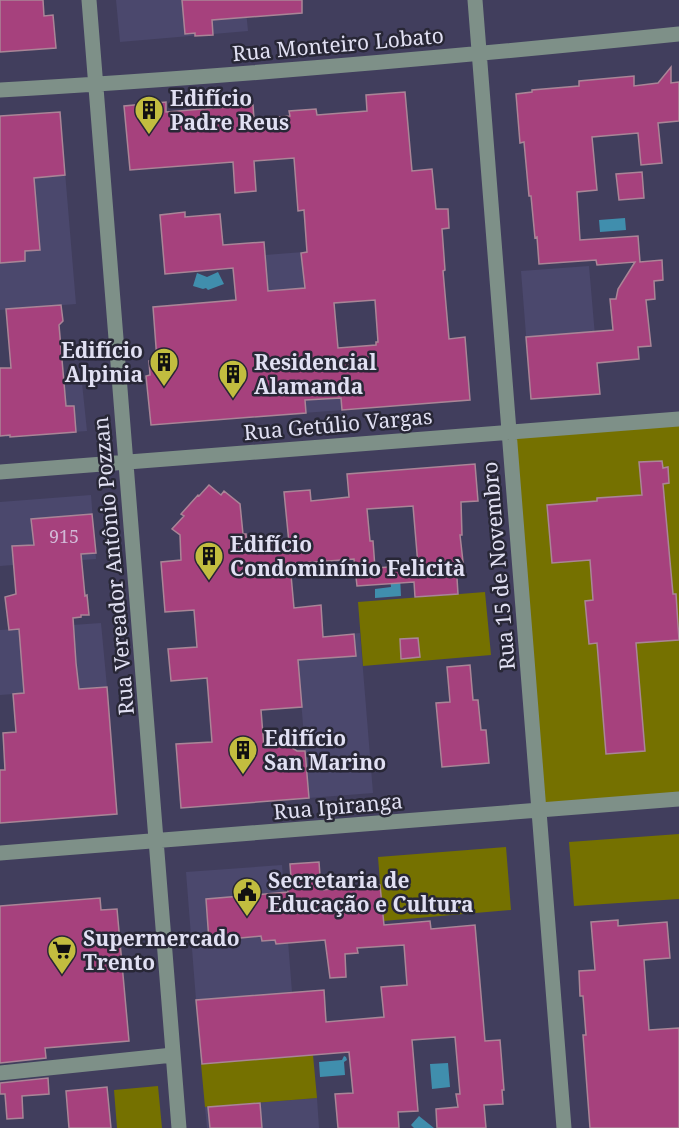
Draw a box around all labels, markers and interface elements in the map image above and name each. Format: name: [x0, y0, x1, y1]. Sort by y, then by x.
street label: Rua Monteiro Lobato: [231, 21, 445, 67]
place label: Edifício Padre Reus: [170, 84, 289, 136]
building icon: Edifício Padre Reus: [133, 94, 165, 136]
place label: Edifício Alpinia: [61, 336, 143, 388]
building icon: Edifício Alpinia: [148, 346, 180, 388]
place label: Residencial Alamanda: [254, 348, 377, 400]
building icon: Residencial Alamanda: [217, 358, 249, 400]
street label: Rua Getúlio Vargas: [242, 402, 434, 446]
street label: Rua Vereador Antônio Pozzan: [86, 416, 140, 716]
street label: Rua 15 de Novembro: [475, 461, 521, 671]
house number: 915: [49, 524, 79, 548]
place label: Edifício Condominínio Felicità: [230, 530, 465, 582]
building icon: Edifício Condominínio Felicità: [193, 540, 225, 582]
place label: Edifício San Marino: [264, 724, 386, 776]
building icon: Edifício San Marino: [227, 734, 259, 776]
street label: Rua Ipiranga: [272, 786, 404, 826]
place label: Secretaria de Educação e Cultura: [268, 866, 474, 918]
public building icon: Secretaria de Educação e Cultura: [231, 876, 263, 918]
place label: Supermercado Trento: [83, 924, 240, 976]
supermarket icon: Supermercado Trento: [46, 934, 78, 976]

